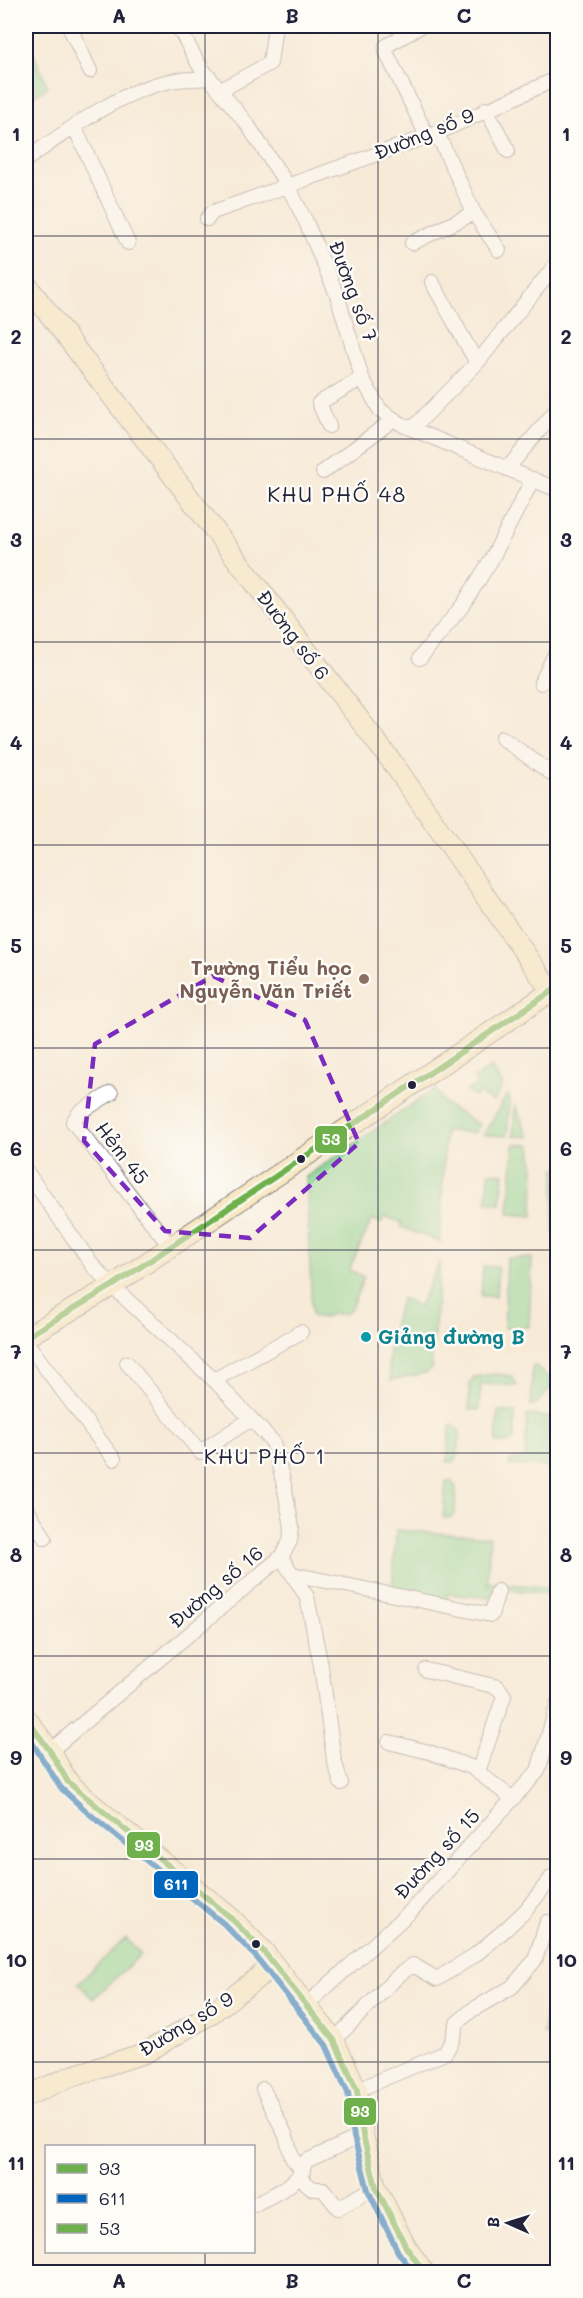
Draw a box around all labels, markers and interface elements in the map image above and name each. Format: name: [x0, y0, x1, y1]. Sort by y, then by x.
text: A: [112, 2, 126, 28]
text: B: [285, 2, 299, 28]
text: C: [457, 2, 472, 28]
street label: Đường số 9: [370, 101, 478, 165]
text: 1: [12, 120, 20, 146]
text: 1: [562, 120, 570, 146]
street label: Đường số 7: [324, 237, 384, 345]
text: 2: [10, 323, 22, 349]
text: 2: [560, 323, 572, 349]
district label: KHU PHỐ 48: [267, 480, 407, 507]
text: 3: [10, 526, 22, 552]
text: 3: [560, 526, 572, 552]
street label: Đường số 6: [251, 584, 336, 685]
text: 4: [10, 729, 23, 755]
text: 4: [560, 729, 573, 755]
text: 5: [10, 932, 22, 958]
text: 5: [560, 932, 572, 958]
place label: Trường Tiểu học Nguyễn Văn Triết: [180, 954, 352, 1003]
marker: Trường Tiểu học Nguyễn Văn Triết: [357, 972, 371, 986]
unlabelled marker: [406, 1079, 418, 1091]
street label: Hẻm 45: [90, 1116, 155, 1189]
line badge: 53: [314, 1125, 348, 1154]
text: 53: [322, 1128, 341, 1149]
text: 6: [10, 1135, 22, 1161]
text: 6: [560, 1135, 572, 1161]
unlabelled marker: [295, 1153, 307, 1165]
place label: Giảng đường B: [378, 1323, 525, 1349]
marker: Giảng đường B: [359, 1330, 373, 1344]
text: 7: [10, 1338, 22, 1364]
text: 7: [560, 1338, 572, 1364]
district label: KHU PHỐ 1: [204, 1442, 326, 1469]
street label: Đường số 16: [163, 1539, 268, 1633]
text: 8: [10, 1541, 22, 1567]
text: 8: [560, 1541, 572, 1567]
text: 9: [10, 1744, 22, 1770]
text: 9: [560, 1744, 572, 1770]
street label: Đường số 15: [388, 1802, 485, 1904]
line badge: 93: [126, 1831, 161, 1859]
text: 93: [134, 1834, 154, 1855]
line badge: 611: [153, 1870, 199, 1899]
text: 611: [164, 1873, 188, 1894]
unlabelled marker: [250, 1938, 262, 1950]
text: 10: [5, 1946, 27, 1972]
text: 10: [555, 1946, 577, 1972]
street label: Đường số 9: [133, 1985, 238, 2062]
line badge: 93: [343, 2097, 377, 2126]
text: 93: [350, 2100, 370, 2121]
legend: [45, 2145, 255, 2253]
text: 11: [7, 2149, 25, 2175]
text: 11: [557, 2149, 575, 2175]
text: 93: [99, 2156, 120, 2180]
text: 611: [99, 2186, 126, 2210]
north arrow: [478, 2193, 538, 2253]
text: 53: [99, 2216, 120, 2240]
text: B: [482, 2216, 503, 2228]
text: A: [112, 2267, 126, 2293]
text: B: [285, 2267, 299, 2293]
text: C: [457, 2267, 472, 2293]

